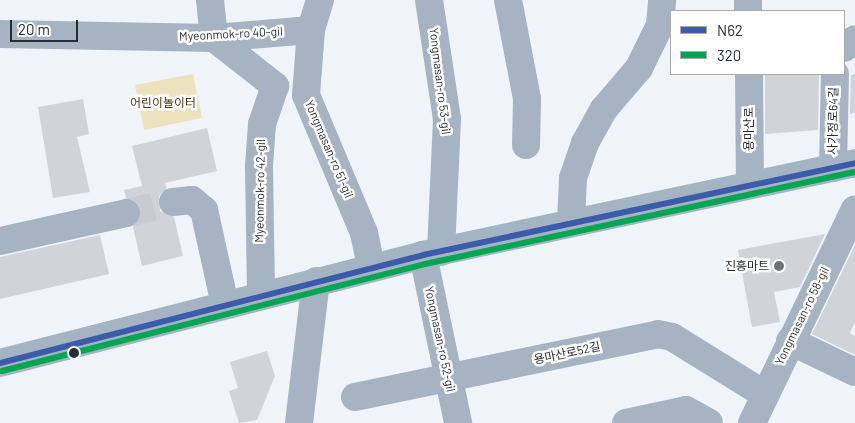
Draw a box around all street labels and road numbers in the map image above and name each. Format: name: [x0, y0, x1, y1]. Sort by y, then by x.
street label: Myeonmok-ro 40-gil: [179, 24, 283, 44]
street label: Yongmasan-ro 53-gil: [426, 27, 454, 135]
street label: 사가정로64길: [825, 87, 841, 155]
street label: Yongmasan-ro 51-gil: [302, 98, 356, 200]
street label: 용마산로: [742, 107, 756, 151]
street label: Myeonmok-ro 42-gil: [252, 139, 268, 243]
street label: Yongmasan-ro 58-gil: [772, 265, 832, 367]
street label: Yongmasan-ro 52-gil: [422, 285, 458, 393]
street label: 용마산로52길: [532, 339, 602, 367]

